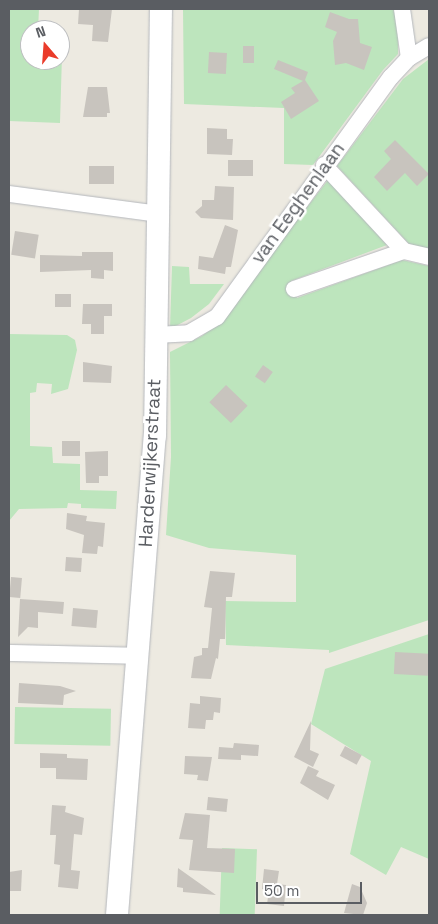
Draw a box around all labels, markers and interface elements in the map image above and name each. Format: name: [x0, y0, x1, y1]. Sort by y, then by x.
north arrow: [20, 20, 70, 70]
text: N: [33, 22, 48, 42]
street label: van Eeghenlaan: [246, 138, 350, 268]
street label: Harderwijkerstraat: [134, 378, 166, 548]
scale bar: [258, 872, 364, 904]
text: 50 m: [264, 881, 299, 900]

